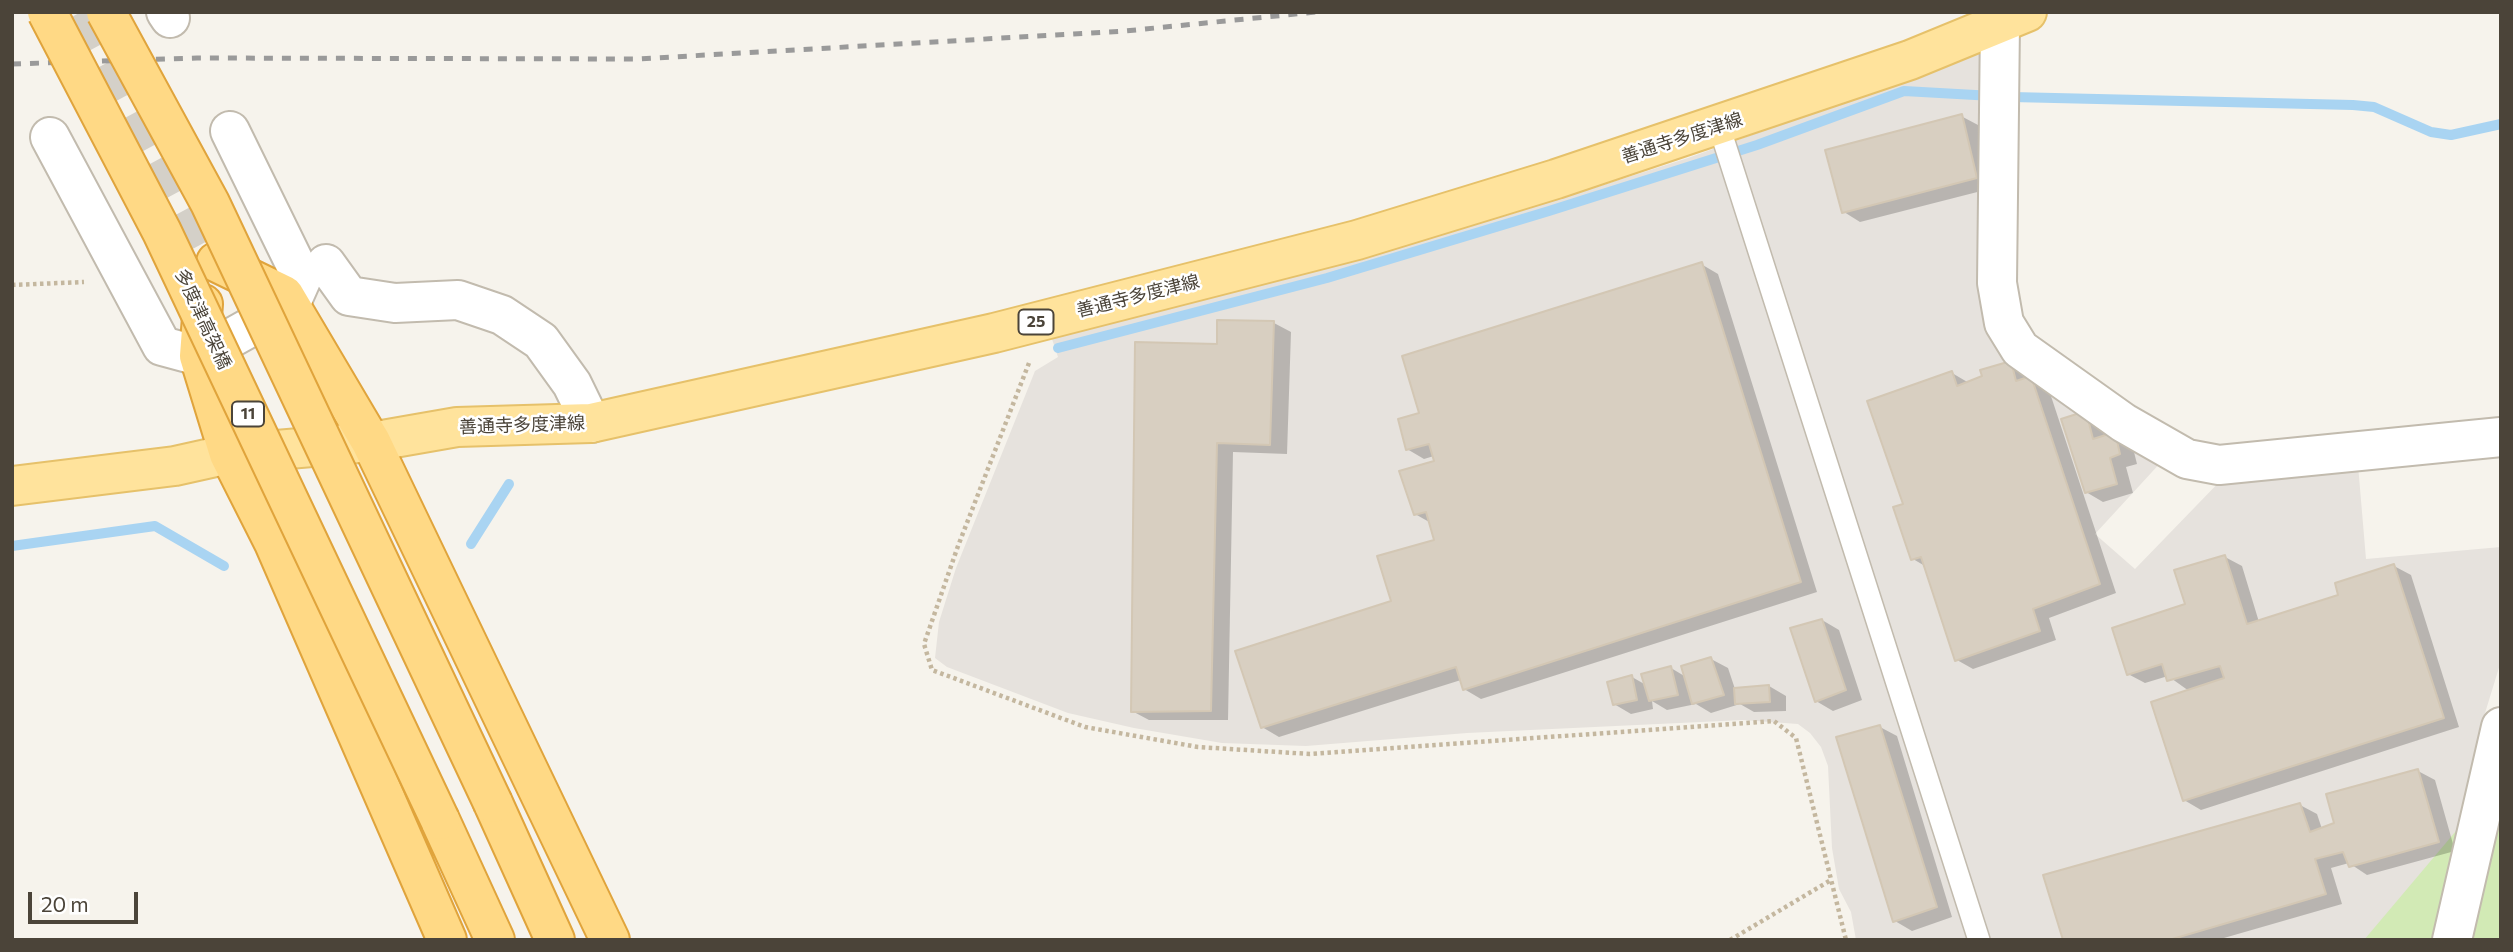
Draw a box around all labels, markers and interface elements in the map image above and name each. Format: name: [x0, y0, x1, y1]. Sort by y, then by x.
street label: 善通寺多度津線: [1619, 108, 1745, 168]
street label: 多度津高架橋: [170, 265, 236, 373]
street label: 善通寺多度津線: [1074, 270, 1202, 322]
road number: 25: [1018, 310, 1054, 334]
road number: 11: [232, 402, 264, 426]
street label: 善通寺多度津線: [459, 412, 585, 438]
scale bar: [32, 878, 142, 922]
text: 20 m: [41, 891, 89, 916]

